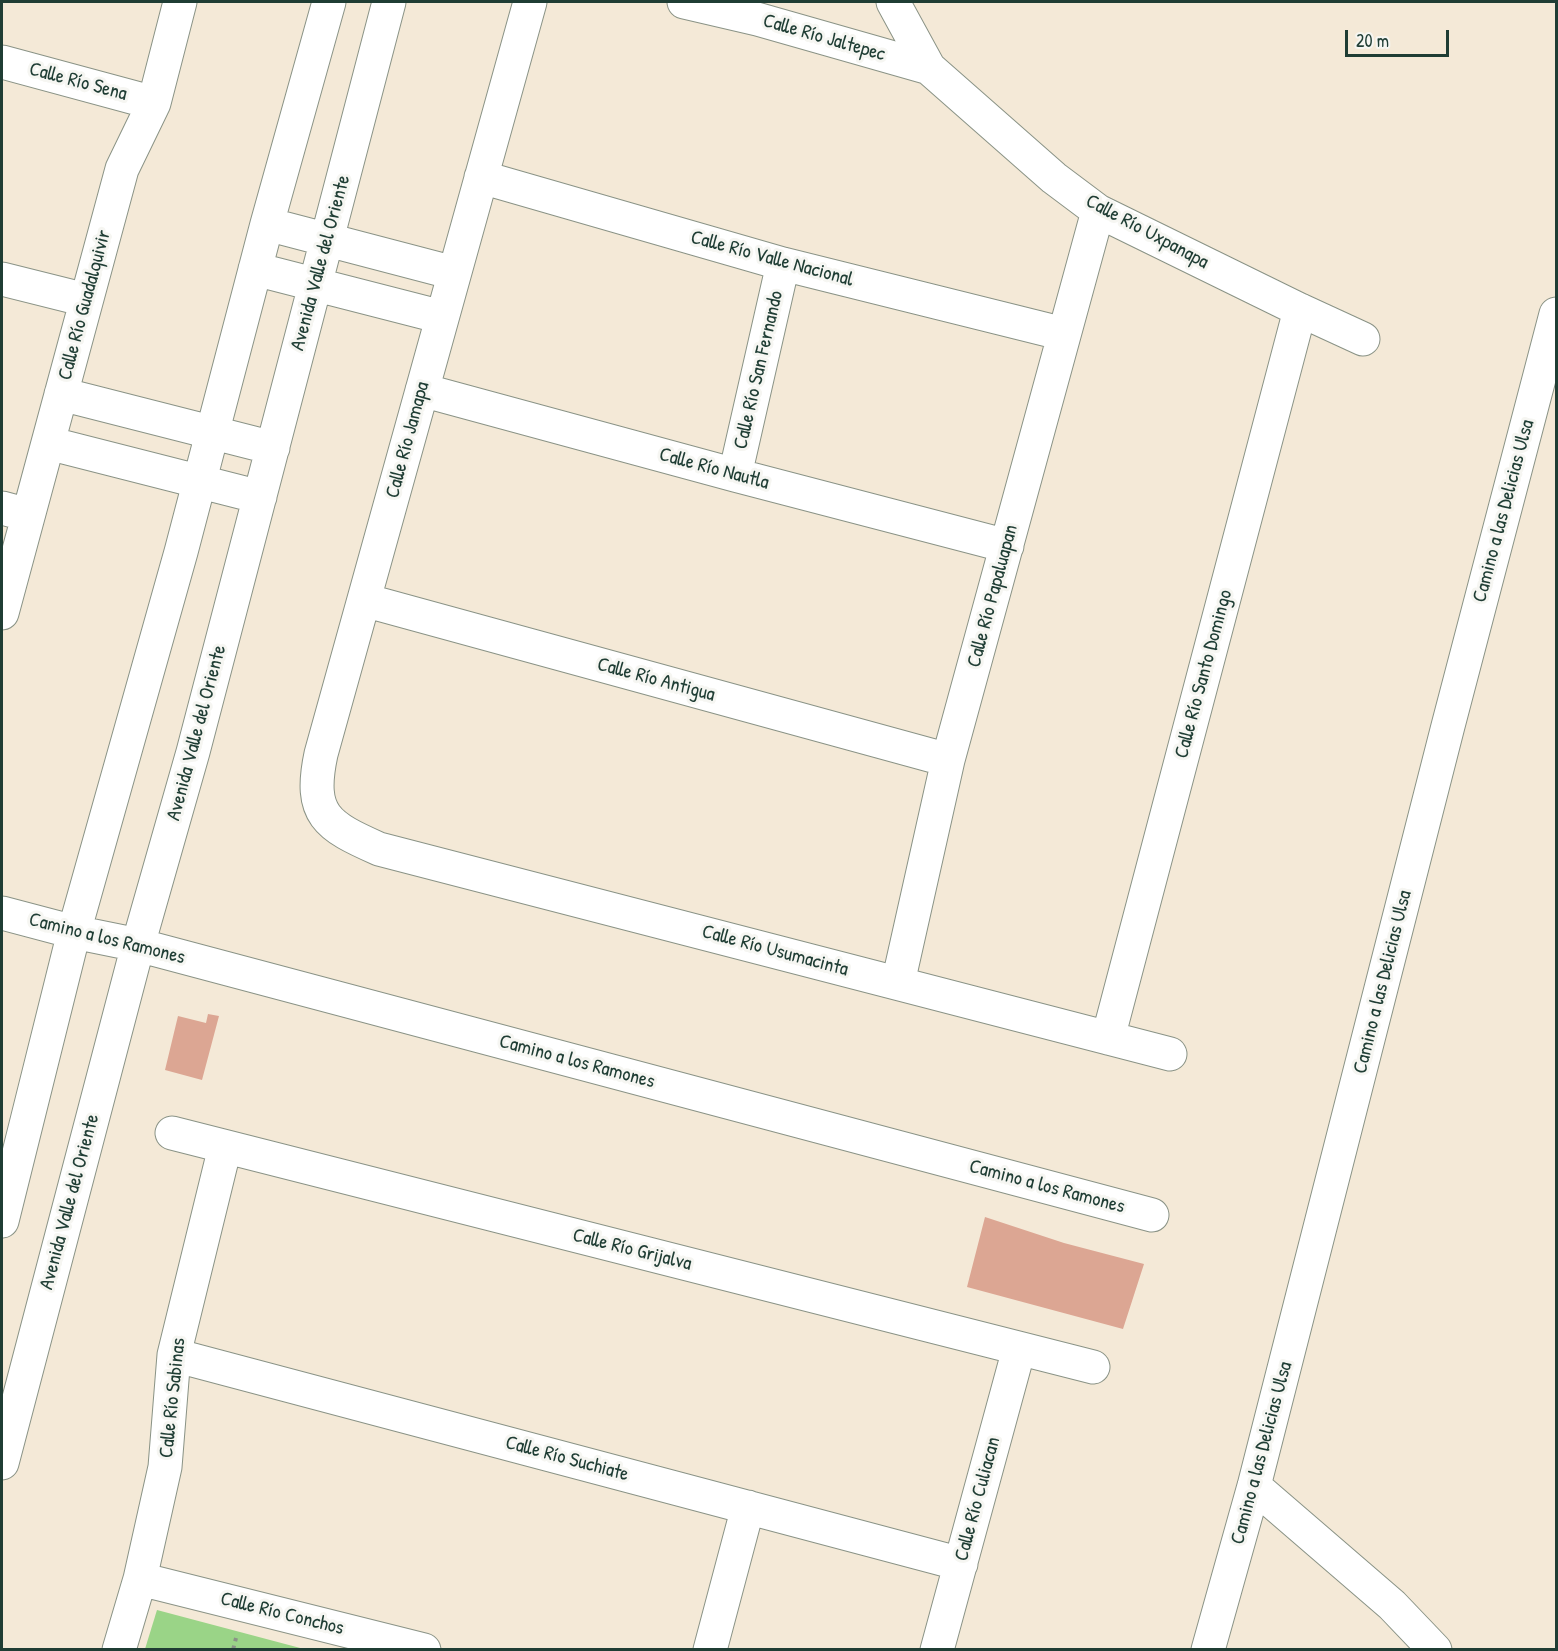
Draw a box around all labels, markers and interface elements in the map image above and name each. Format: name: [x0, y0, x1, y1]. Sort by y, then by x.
street label: Calle Río Jaltepec: [760, 9, 888, 67]
scale bar: [1348, 18, 1452, 56]
text: 20 m: [1356, 28, 1389, 53]
street label: Calle Río Sena: [26, 57, 130, 107]
street label: Avenida Valle del Oriente: [286, 173, 356, 353]
street label: Calle Río Uxpanapa: [1081, 190, 1213, 274]
street label: Calle Río Valle Nacional: [688, 226, 856, 292]
street label: Calle Río Guadalquivir: [53, 227, 117, 383]
street label: Calle Río San Fernando: [729, 288, 789, 452]
street label: Calle Río Jamapa: [381, 379, 435, 501]
street label: Camino a las Delicias Ulsa: [1468, 417, 1540, 605]
street label: Calle Río Nautla: [656, 443, 772, 495]
street label: Calle Río Papaluapan: [962, 522, 1024, 670]
street label: Calle Río Santo Domingo: [1170, 587, 1238, 761]
street label: Avenida Valle del Oriente: [162, 643, 232, 823]
street label: Calle Río Antigua: [594, 653, 718, 707]
street label: Camino a las Delicias Ulsa: [1349, 888, 1417, 1076]
street label: Camino a los Ramones: [26, 908, 188, 970]
street label: Calle Río Usumacinta: [699, 920, 851, 982]
street label: Camino a los Ramones: [497, 1030, 657, 1094]
street label: Avenida Valle del Oriente: [35, 1112, 105, 1292]
street label: Camino a los Ramones: [967, 1155, 1127, 1219]
street label: Calle Río Grijalva: [570, 1224, 694, 1276]
street label: Calle Río Sabinas: [155, 1337, 191, 1459]
street label: Camino a las Delicias Ulsa: [1226, 1359, 1298, 1547]
street label: Calle Río Suchiate: [503, 1431, 631, 1487]
street label: Calle Río Culiacan: [950, 1434, 1006, 1564]
street label: Calle Río Conchos: [218, 1587, 346, 1641]

